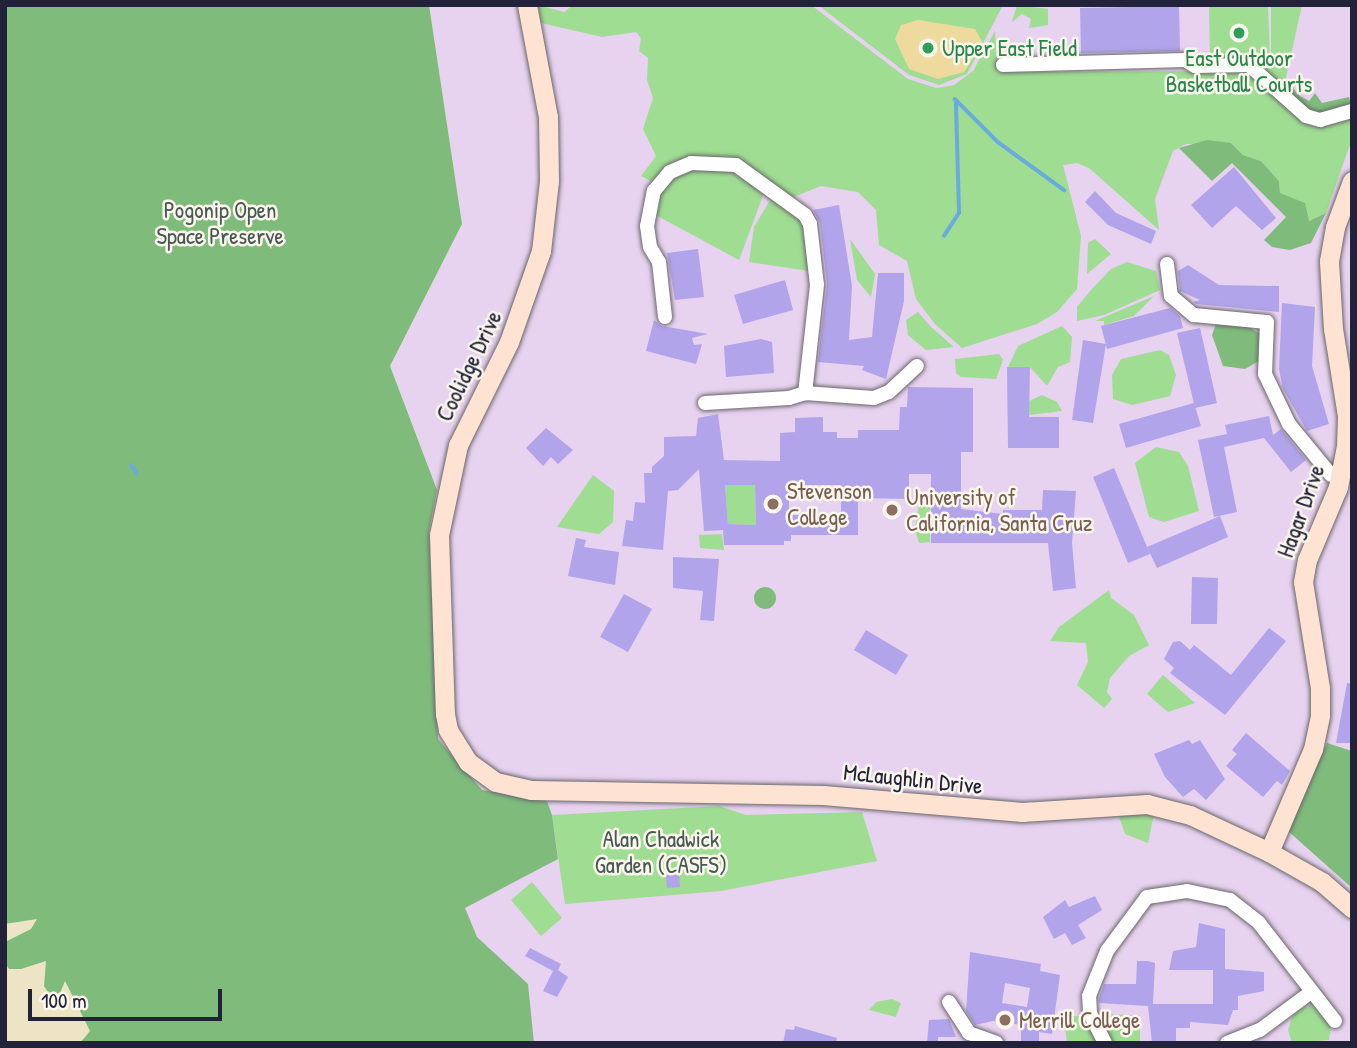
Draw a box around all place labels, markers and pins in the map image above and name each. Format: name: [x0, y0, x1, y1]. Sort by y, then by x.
marker: East Outdoor Basketball Courts: [1231, 25, 1247, 41]
place label: Upper East Field: [942, 34, 1077, 62]
marker: Upper East Field: [920, 40, 936, 56]
place label: East Outdoor Basketball Courts: [1166, 44, 1312, 98]
place label: Stevenson College: [787, 477, 872, 531]
place label: University of California, Santa Cruz: [906, 483, 1092, 537]
marker: Stevenson College: [765, 496, 781, 512]
marker: University of California, Santa Cruz: [884, 502, 900, 518]
place label: Merrill College: [1019, 1006, 1140, 1034]
marker: Merrill College: [997, 1012, 1013, 1028]

